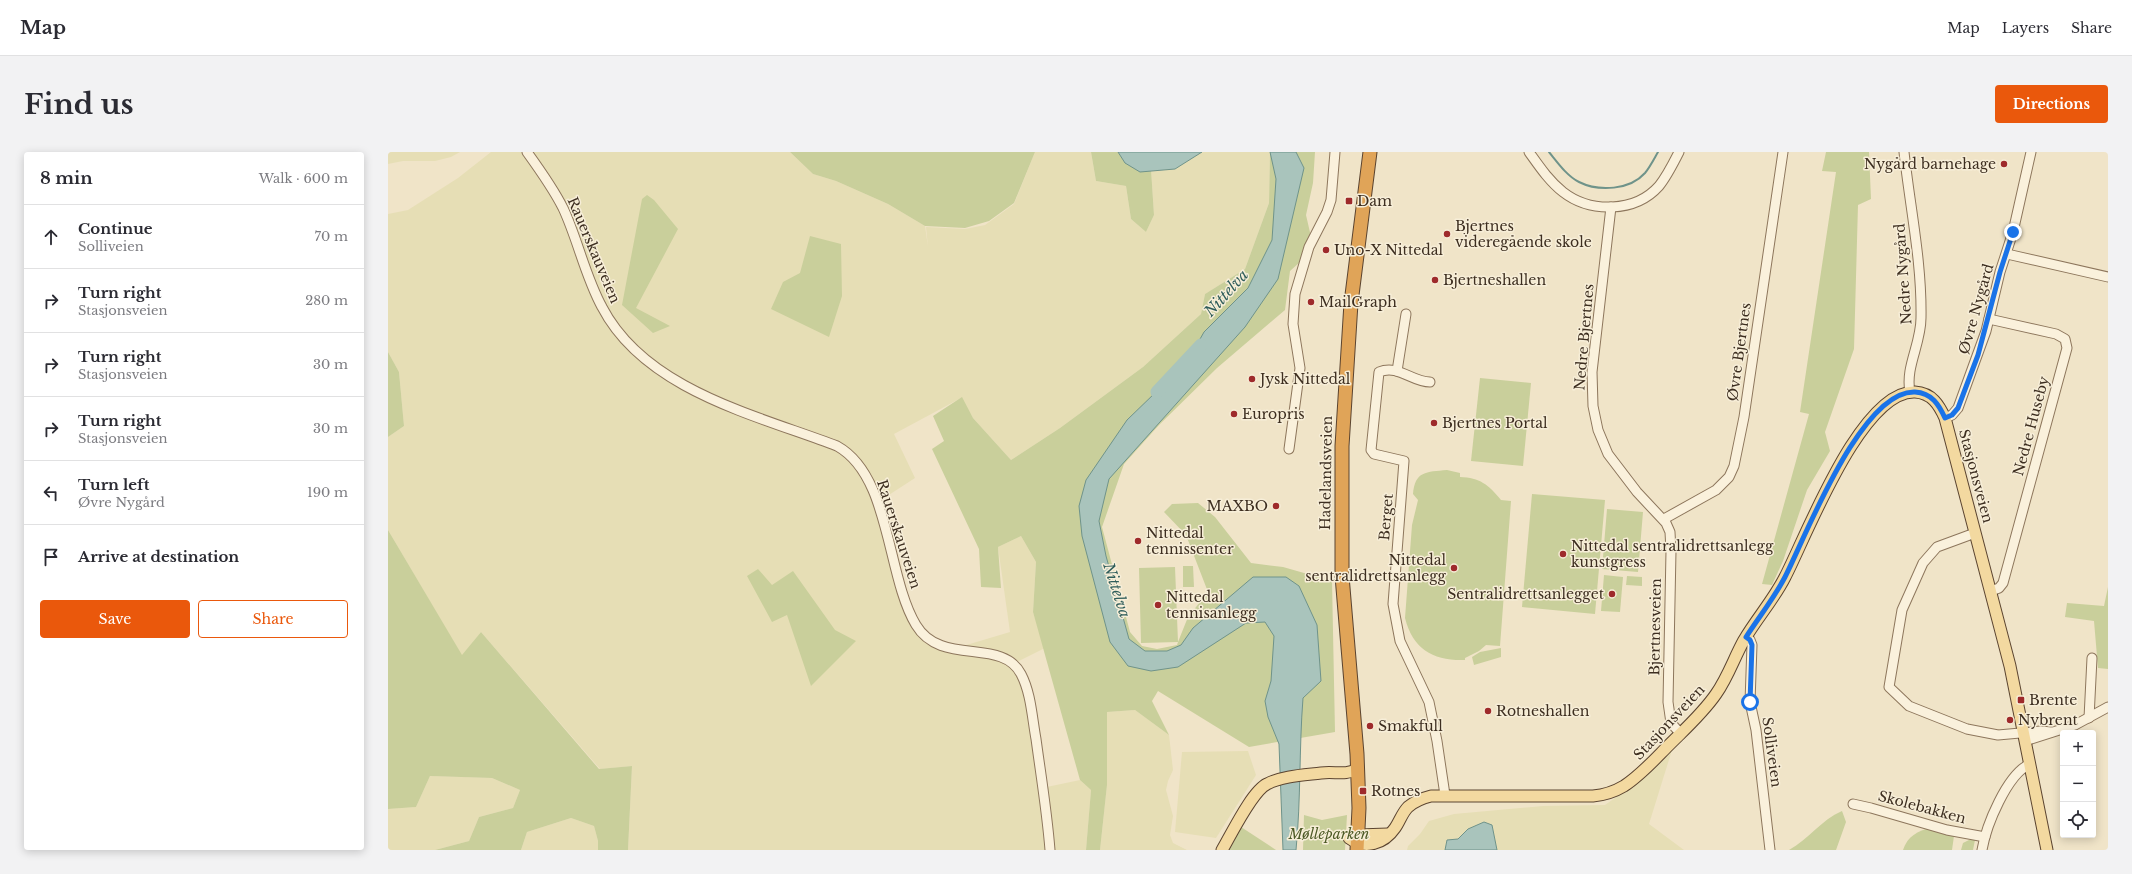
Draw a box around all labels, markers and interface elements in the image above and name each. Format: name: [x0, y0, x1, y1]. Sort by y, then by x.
text: Map: [20, 16, 66, 39]
text: Map: [1947, 19, 1980, 37]
text: Layers: [2002, 19, 2049, 37]
text: Share: [2071, 19, 2112, 37]
button: Directions: [1995, 85, 2108, 123]
text: Find us: [24, 87, 134, 122]
place label: Nygård barnehage: [1864, 155, 1996, 173]
marker: Nygård barnehage: [1999, 159, 2009, 169]
text: 8 min: [40, 168, 93, 189]
text: Walk · 600 m: [259, 170, 348, 187]
place label: Dam: [1357, 192, 1392, 210]
street label: Rauerskauveien: [564, 194, 625, 306]
marker: Dam: [1344, 196, 1354, 206]
place label: Bjertnes videregående skole: [1455, 217, 1592, 251]
text: Continue: [78, 219, 153, 238]
street label: Nedre Nygård: [1890, 222, 1916, 325]
route end: [2004, 223, 2022, 241]
icon: ahead: [40, 226, 62, 248]
text: 70 m: [315, 228, 348, 245]
marker: Bjertnes videregående skole: [1442, 229, 1452, 239]
text: Solliveien: [78, 238, 144, 255]
place label: Uno-X Nittedal: [1334, 241, 1443, 259]
marker: Uno-X Nittedal: [1321, 245, 1331, 255]
street label: Øvre Nygård: [1954, 261, 1998, 356]
water label: Nittelva: [1199, 265, 1252, 321]
place label: Bjertneshallen: [1443, 271, 1546, 289]
marker: Bjertneshallen: [1430, 275, 1440, 285]
text: Turn right: [78, 283, 161, 302]
street label: Nedre Bjertnes: [1570, 283, 1598, 391]
icon: right: [40, 290, 62, 312]
text: 280 m: [305, 292, 348, 309]
place label: MailGraph: [1319, 293, 1397, 311]
marker: MailGraph: [1306, 297, 1316, 307]
text: Stasjonsveien: [78, 302, 167, 319]
street label: Øvre Bjertnes: [1723, 302, 1755, 402]
text: Turn right: [78, 347, 161, 366]
icon: right: [40, 354, 62, 376]
text: 30 m: [313, 356, 348, 373]
text: Stasjonsveien: [78, 366, 167, 383]
place label: Jysk Nittedal: [1258, 370, 1351, 388]
marker: Jysk Nittedal: [1247, 374, 1257, 384]
street label: Nedre Huseby: [2009, 374, 2053, 478]
place label: Europris: [1242, 405, 1305, 423]
marker: Europris: [1229, 409, 1239, 419]
text: Turn right: [78, 411, 161, 430]
place label: Bjertnes Portal: [1442, 414, 1548, 432]
street label: Hadelandsveien: [1316, 415, 1336, 530]
icon: right: [40, 418, 62, 440]
marker: Bjertnes Portal: [1429, 418, 1439, 428]
text: 30 m: [313, 420, 348, 437]
street label: Stasjonsveien: [1955, 427, 1997, 525]
text: Stasjonsveien: [78, 430, 167, 447]
text: Turn left: [78, 475, 149, 494]
street label: Rauerskauveien: [873, 477, 925, 591]
icon: left: [40, 482, 62, 504]
text: 190 m: [307, 484, 348, 501]
street label: Berget: [1375, 492, 1397, 541]
text: Øvre Nygård: [78, 494, 165, 511]
place label: MAXBO: [1206, 497, 1268, 515]
marker: MAXBO: [1271, 501, 1281, 511]
place label: Nittedal tennissenter: [1146, 524, 1234, 558]
marker: Nittedal tennissenter: [1133, 536, 1143, 546]
place label: Nittedal sentralidrettsanlegg kunstgress: [1571, 537, 1774, 571]
icon: arrive: [40, 546, 62, 568]
text: Arrive at destination: [78, 547, 239, 566]
marker: Nittedal sentralidrettsanlegg kunstgress: [1558, 549, 1568, 559]
place label: Nittedal sentralidrettsanlegg: [1305, 551, 1447, 585]
water label: Nittelva: [1099, 559, 1135, 620]
marker: Nittedal sentralidrettsanlegg: [1449, 563, 1459, 573]
street label: Bjertnesveien: [1645, 578, 1665, 676]
place label: Sentralidrettsanlegget: [1447, 585, 1605, 603]
place label: Nittedal tennisanlegg: [1166, 588, 1257, 622]
marker: Sentralidrettsanlegget: [1607, 589, 1617, 599]
button: Save: [40, 600, 190, 638]
button: Share: [198, 600, 348, 638]
marker: Nittedal tennisanlegg: [1153, 600, 1163, 610]
street label: Stasjonsveien: [1630, 680, 1709, 763]
place label: Brente: [2029, 691, 2077, 709]
route start: [1741, 693, 1759, 711]
marker: Brente: [2016, 695, 2026, 705]
place label: Rotneshallen: [1496, 702, 1590, 720]
marker: Rotneshallen: [1483, 706, 1493, 716]
place label: Nybrent: [2018, 711, 2079, 729]
marker: Nybrent: [2005, 715, 2015, 725]
street label: Solliveien: [1758, 716, 1786, 789]
place label: Smakfull: [1378, 717, 1443, 735]
marker: Smakfull: [1365, 721, 1375, 731]
map controls: [2060, 730, 2096, 838]
button: +: [2060, 730, 2096, 766]
button: −: [2060, 766, 2096, 802]
place label: Rotnes: [1371, 782, 1420, 800]
marker: Rotnes: [1358, 786, 1368, 796]
street label: Skolebakken: [1876, 787, 1968, 827]
button: locate: [2060, 802, 2096, 838]
park label: Mølleparken: [1288, 825, 1370, 843]

